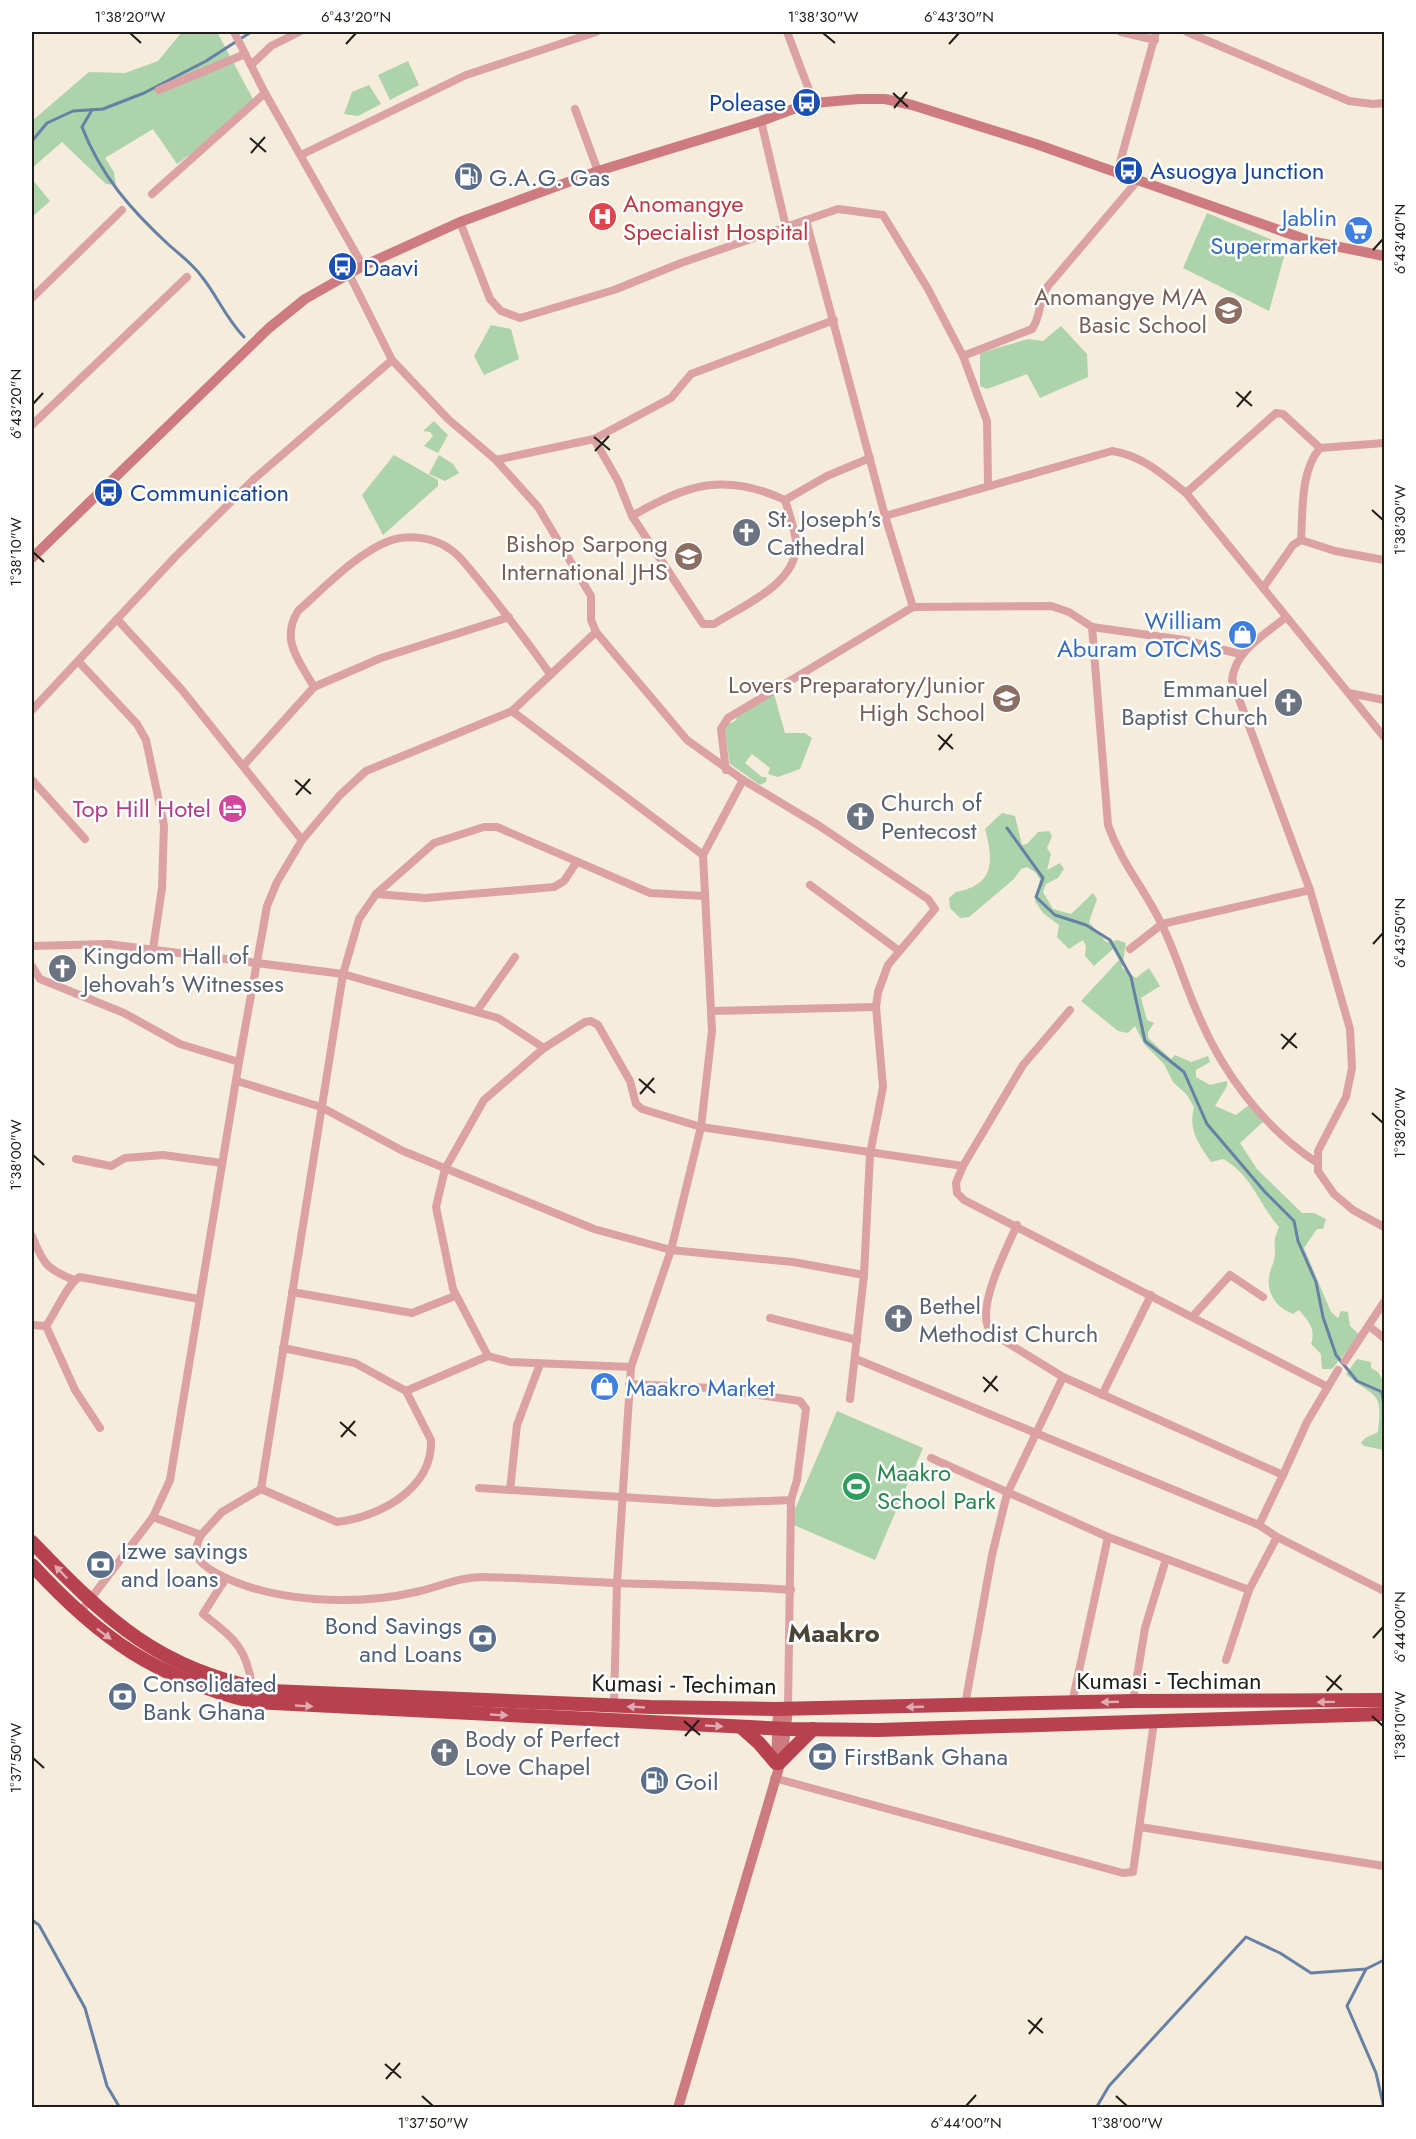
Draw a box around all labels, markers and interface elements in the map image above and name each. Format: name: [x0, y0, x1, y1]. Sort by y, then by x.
text: 1°38'20"W: [95, 6, 166, 28]
text: 6°43'20"N: [321, 6, 391, 28]
text: 1°38'30"W: [788, 6, 858, 28]
text: 6°43'30"N: [924, 6, 994, 28]
place label: Polease: [709, 85, 786, 120]
bus stop icon: Polease: [791, 86, 823, 118]
place label: Asuogya Junction: [1150, 153, 1324, 188]
bus stop icon: Asuogya Junction: [1113, 154, 1145, 186]
place label: G.A.G. Gas: [489, 160, 610, 195]
fuel station icon: G.A.G. Gas: [452, 161, 484, 193]
place label: Anomangye Specialist Hospital: [623, 186, 809, 249]
place label: Jablin Supermarket: [1210, 200, 1337, 263]
hospital icon: Anomangye Specialist Hospital: [586, 201, 618, 233]
text: 6°43'40"N: [1389, 204, 1411, 274]
supermarket icon: Jablin Supermarket: [1342, 215, 1374, 247]
place label: Daavi: [363, 250, 419, 285]
bus stop icon: Daavi: [326, 251, 358, 283]
place label: Anomangye M/A Basic School: [1034, 279, 1207, 342]
school or university icon: Anomangye M/A Basic School: [1212, 294, 1244, 326]
text: 6°43'20"N: [5, 369, 27, 439]
place label: Communication: [130, 475, 289, 510]
bus stop icon: Communication: [93, 476, 125, 508]
text: 1°38'30"W: [1389, 485, 1411, 555]
place label: St. Joseph's Cathedral: [767, 501, 881, 564]
church icon: St. Joseph's Cathedral: [730, 516, 762, 548]
text: 1°38'10"W: [5, 517, 27, 587]
place label: Bishop Sarpong International JHS: [501, 526, 668, 589]
school or university icon: Bishop Sarpong International JHS: [673, 541, 705, 573]
place label: William Aburam OTCMS: [1057, 603, 1222, 666]
shop icon: William Aburam OTCMS: [1227, 618, 1259, 650]
place label: Lovers Preparatory/Junior High School: [728, 667, 986, 730]
place label: Emmanuel Baptist Church: [1121, 671, 1268, 734]
school or university icon: Lovers Preparatory/Junior High School: [990, 682, 1022, 714]
church icon: Emmanuel Baptist Church: [1273, 686, 1305, 718]
place label: Church of Pentecost: [881, 785, 983, 848]
place label: Top Hill Hotel: [73, 791, 211, 826]
hotel icon: Top Hill Hotel: [216, 792, 248, 824]
church icon: Church of Pentecost: [844, 800, 876, 832]
text: 6°43'50"N: [1389, 898, 1411, 968]
place label: Kingdom Hall of Jehovah's Witnesses: [80, 938, 284, 1001]
church icon: Kingdom Hall of Jehovah's Witnesses: [46, 953, 78, 985]
text: 1°38'20"W: [1389, 1087, 1411, 1158]
text: 1°38'00"W: [5, 1119, 27, 1191]
place label: Bethel Methodist Church: [919, 1288, 1098, 1351]
church icon: Bethel Methodist Church: [882, 1303, 914, 1335]
place label: Maakro Market: [626, 1370, 775, 1405]
shop icon: Maakro Market: [589, 1371, 621, 1403]
place label: Maakro School Park: [877, 1455, 996, 1518]
sports icon: Maakro School Park: [840, 1470, 872, 1502]
place label: Izwe savings and loans: [121, 1533, 248, 1596]
bank icon: Izwe savings and loans: [84, 1548, 116, 1580]
one-way arrow: [54, 1565, 68, 1579]
text: 6°44'00"N: [1389, 1591, 1411, 1663]
place label: Bond Savings and Loans: [325, 1608, 462, 1671]
district label: Maakro: [788, 1614, 880, 1652]
bank icon: Bond Savings and Loans: [467, 1623, 499, 1655]
one-way arrow: [96, 1628, 112, 1640]
street label: Kumasi - Techiman: [1076, 1663, 1262, 1698]
street label: Kumasi - Techiman: [591, 1665, 777, 1703]
place label: Consolidated Bank Ghana: [143, 1666, 277, 1729]
bank icon: Consolidated Bank Ghana: [106, 1681, 138, 1713]
text: 1°38'10"W: [1389, 1691, 1411, 1761]
one-way arrow: [1317, 1697, 1336, 1706]
one-way arrow: [1101, 1698, 1120, 1707]
one-way arrow: [294, 1702, 313, 1711]
one-way arrow: [627, 1702, 646, 1711]
one-way arrow: [906, 1702, 925, 1711]
one-way arrow: [489, 1711, 508, 1720]
place label: Body of Perfect Love Chapel: [465, 1721, 620, 1784]
one-way arrow: [705, 1721, 724, 1730]
text: 1°37'50"W: [5, 1723, 27, 1793]
church icon: Body of Perfect Love Chapel: [428, 1736, 460, 1768]
place label: FirstBank Ghana: [844, 1739, 1008, 1774]
bank icon: FirstBank Ghana: [807, 1740, 839, 1772]
place label: Goil: [675, 1764, 718, 1799]
fuel station icon: Goil: [638, 1765, 670, 1797]
text: 1°37'50"W: [398, 2112, 468, 2134]
text: 6°44'00"N: [930, 2112, 1002, 2134]
text: 1°38'00"W: [1091, 2112, 1163, 2134]

